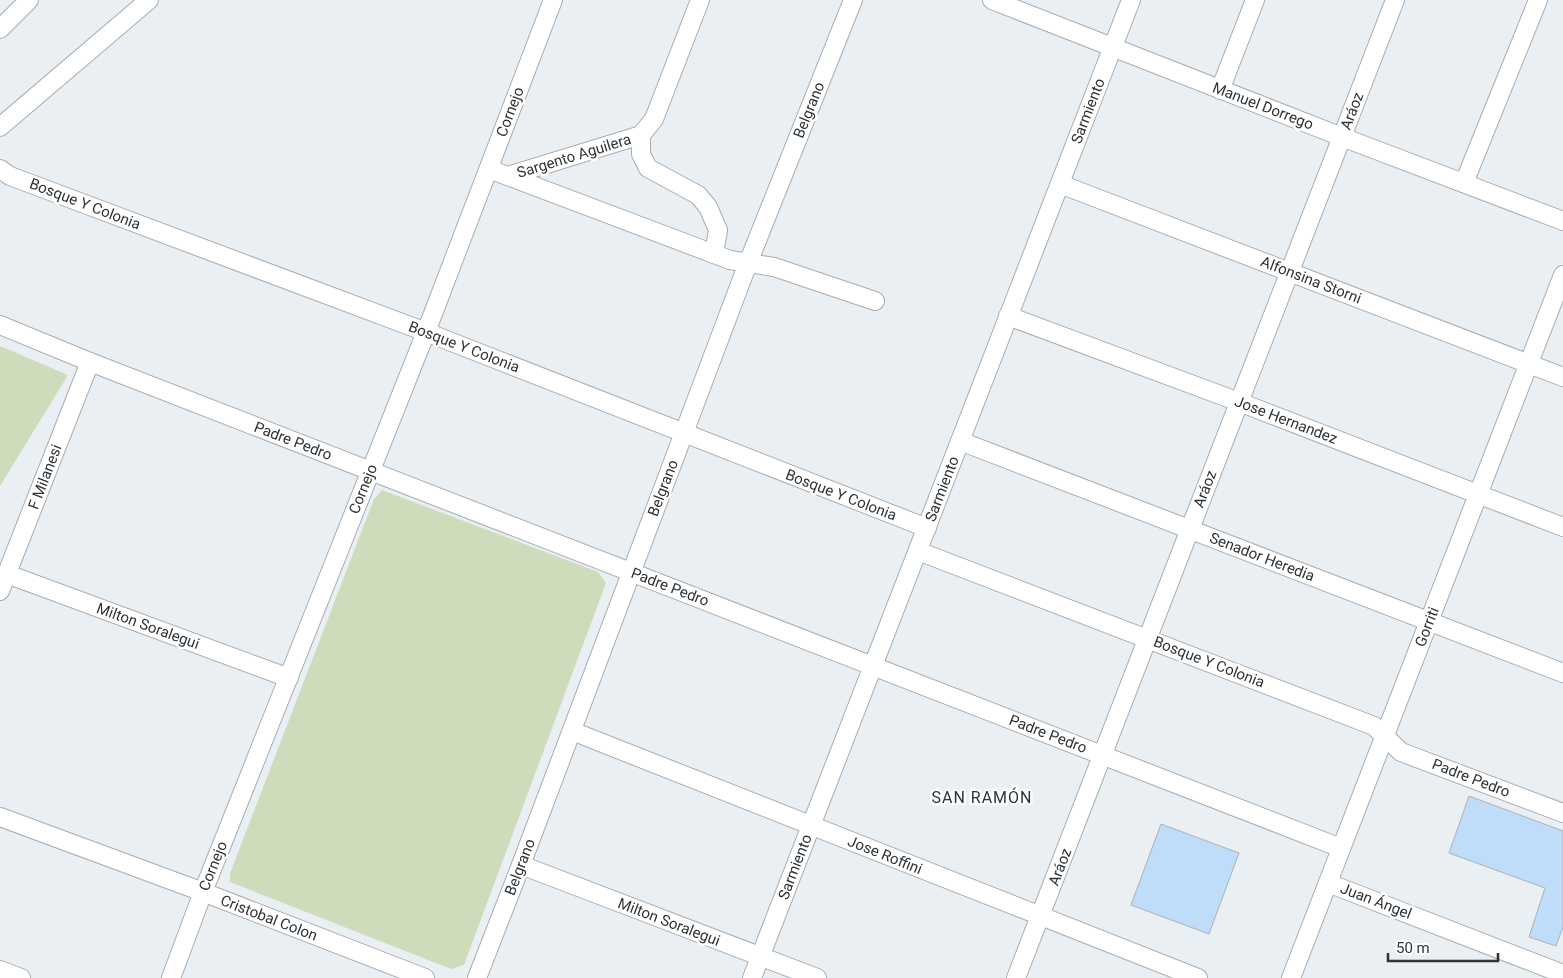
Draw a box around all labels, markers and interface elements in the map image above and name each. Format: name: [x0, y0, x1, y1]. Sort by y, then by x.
street label: Sarmiento: [1067, 76, 1109, 146]
street label: Belgrano: [790, 79, 828, 141]
street label: Manuel Dorrego: [1210, 79, 1316, 133]
street label: Cornejo: [492, 85, 528, 139]
street label: Aráoz: [1337, 90, 1367, 132]
street label: Sargento Aguilera: [515, 130, 633, 182]
street label: Bosque Y Colonia: [27, 175, 143, 233]
street label: Alfonsina Storni: [1258, 253, 1364, 307]
street label: Bosque Y Colonia: [406, 318, 522, 376]
street label: Jose Hernandez: [1232, 392, 1340, 448]
street label: Padre Pedro: [252, 418, 334, 464]
street label: F Milanesi: [24, 442, 66, 512]
street label: Sarmiento: [921, 454, 963, 524]
street label: Belgrano: [644, 457, 682, 519]
street label: Cornejo: [345, 462, 381, 516]
street label: Bosque Y Colonia: [783, 466, 899, 524]
street label: Aráoz: [1190, 468, 1220, 510]
street label: Senador Heredia: [1207, 529, 1317, 585]
street label: Padre Pedro: [629, 564, 711, 610]
street label: Milton Soralegui: [94, 599, 202, 653]
street label: Gorriti: [1411, 605, 1443, 649]
street label: Bosque Y Colonia: [1151, 633, 1267, 691]
street label: Padre Pedro: [1007, 711, 1089, 757]
street label: Padre Pedro: [1430, 755, 1512, 801]
district label: SAN RAMÓN: [931, 787, 1033, 807]
street label: Sarmiento: [774, 832, 816, 902]
street label: Jose Roffini: [845, 832, 925, 878]
street label: Belgrano: [501, 836, 539, 898]
street label: Cornejo: [195, 839, 231, 893]
street label: Aráoz: [1045, 846, 1075, 888]
street label: Juan Ángel: [1338, 879, 1414, 923]
street label: Cristobal Colon: [218, 891, 320, 945]
street label: Milton Soralegui: [615, 894, 723, 950]
scale bar: [1388, 930, 1498, 962]
text: 50 m: [1396, 939, 1430, 957]

